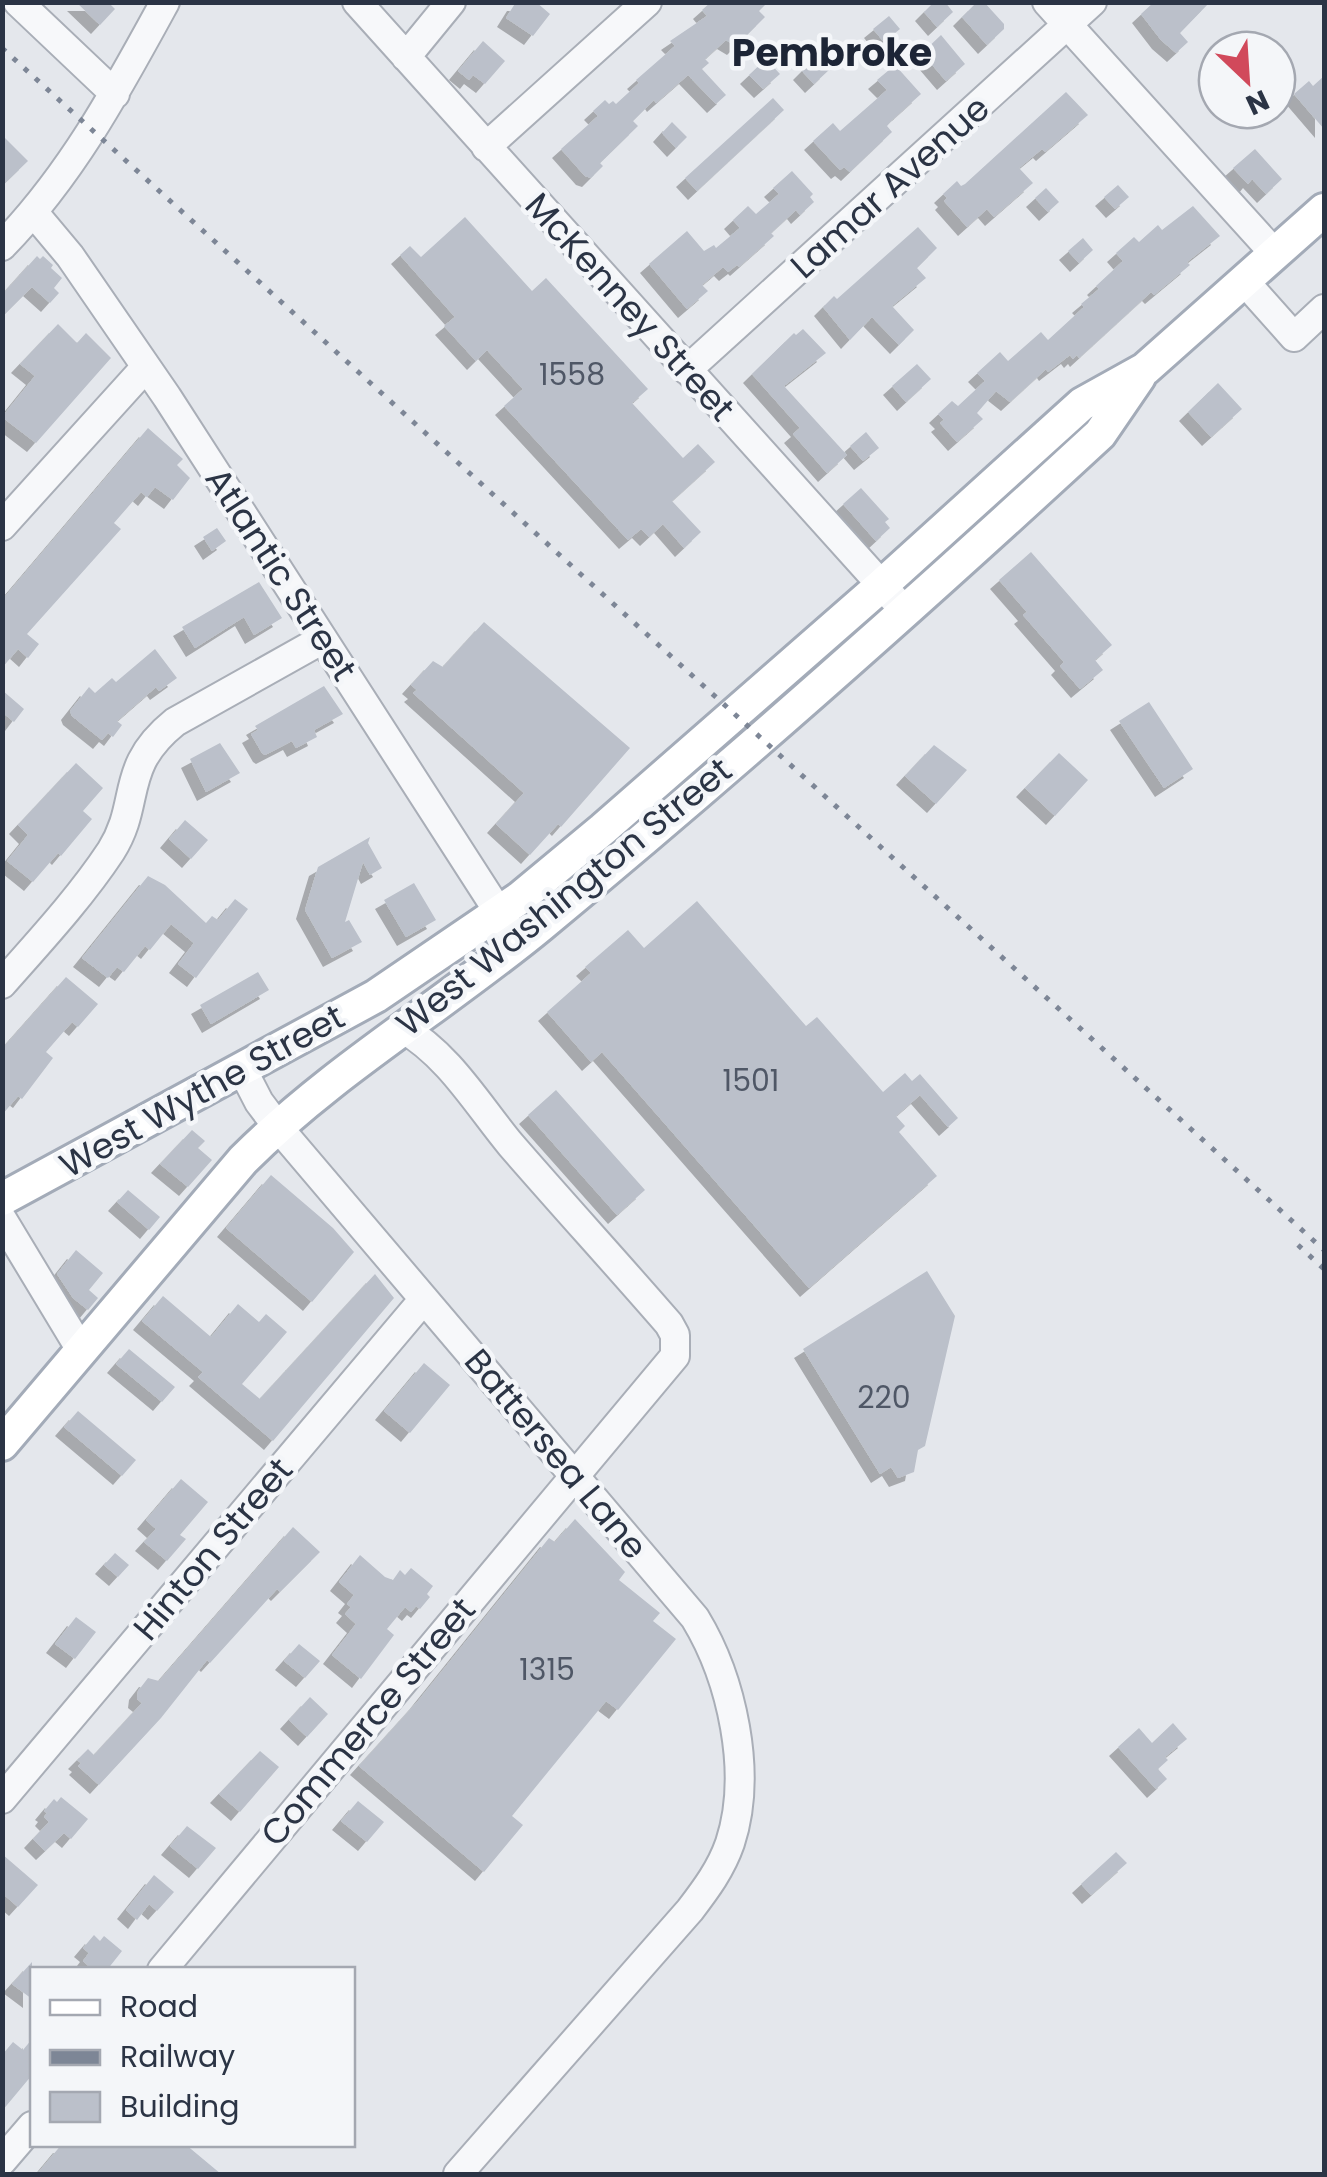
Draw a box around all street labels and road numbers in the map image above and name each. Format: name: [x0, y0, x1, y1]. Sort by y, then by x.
street label: Lamar Avenue: [780, 84, 1000, 289]
street label: McKenney Street: [514, 182, 746, 432]
street label: Atlantic Street: [194, 457, 369, 690]
street label: West Washington Street: [386, 746, 742, 1047]
street label: West Wythe Street: [50, 992, 353, 1189]
street label: Battersea Lane: [454, 1338, 659, 1569]
street label: Hinton Street: [122, 1447, 304, 1650]
street label: Commerce Street: [249, 1587, 486, 1857]

